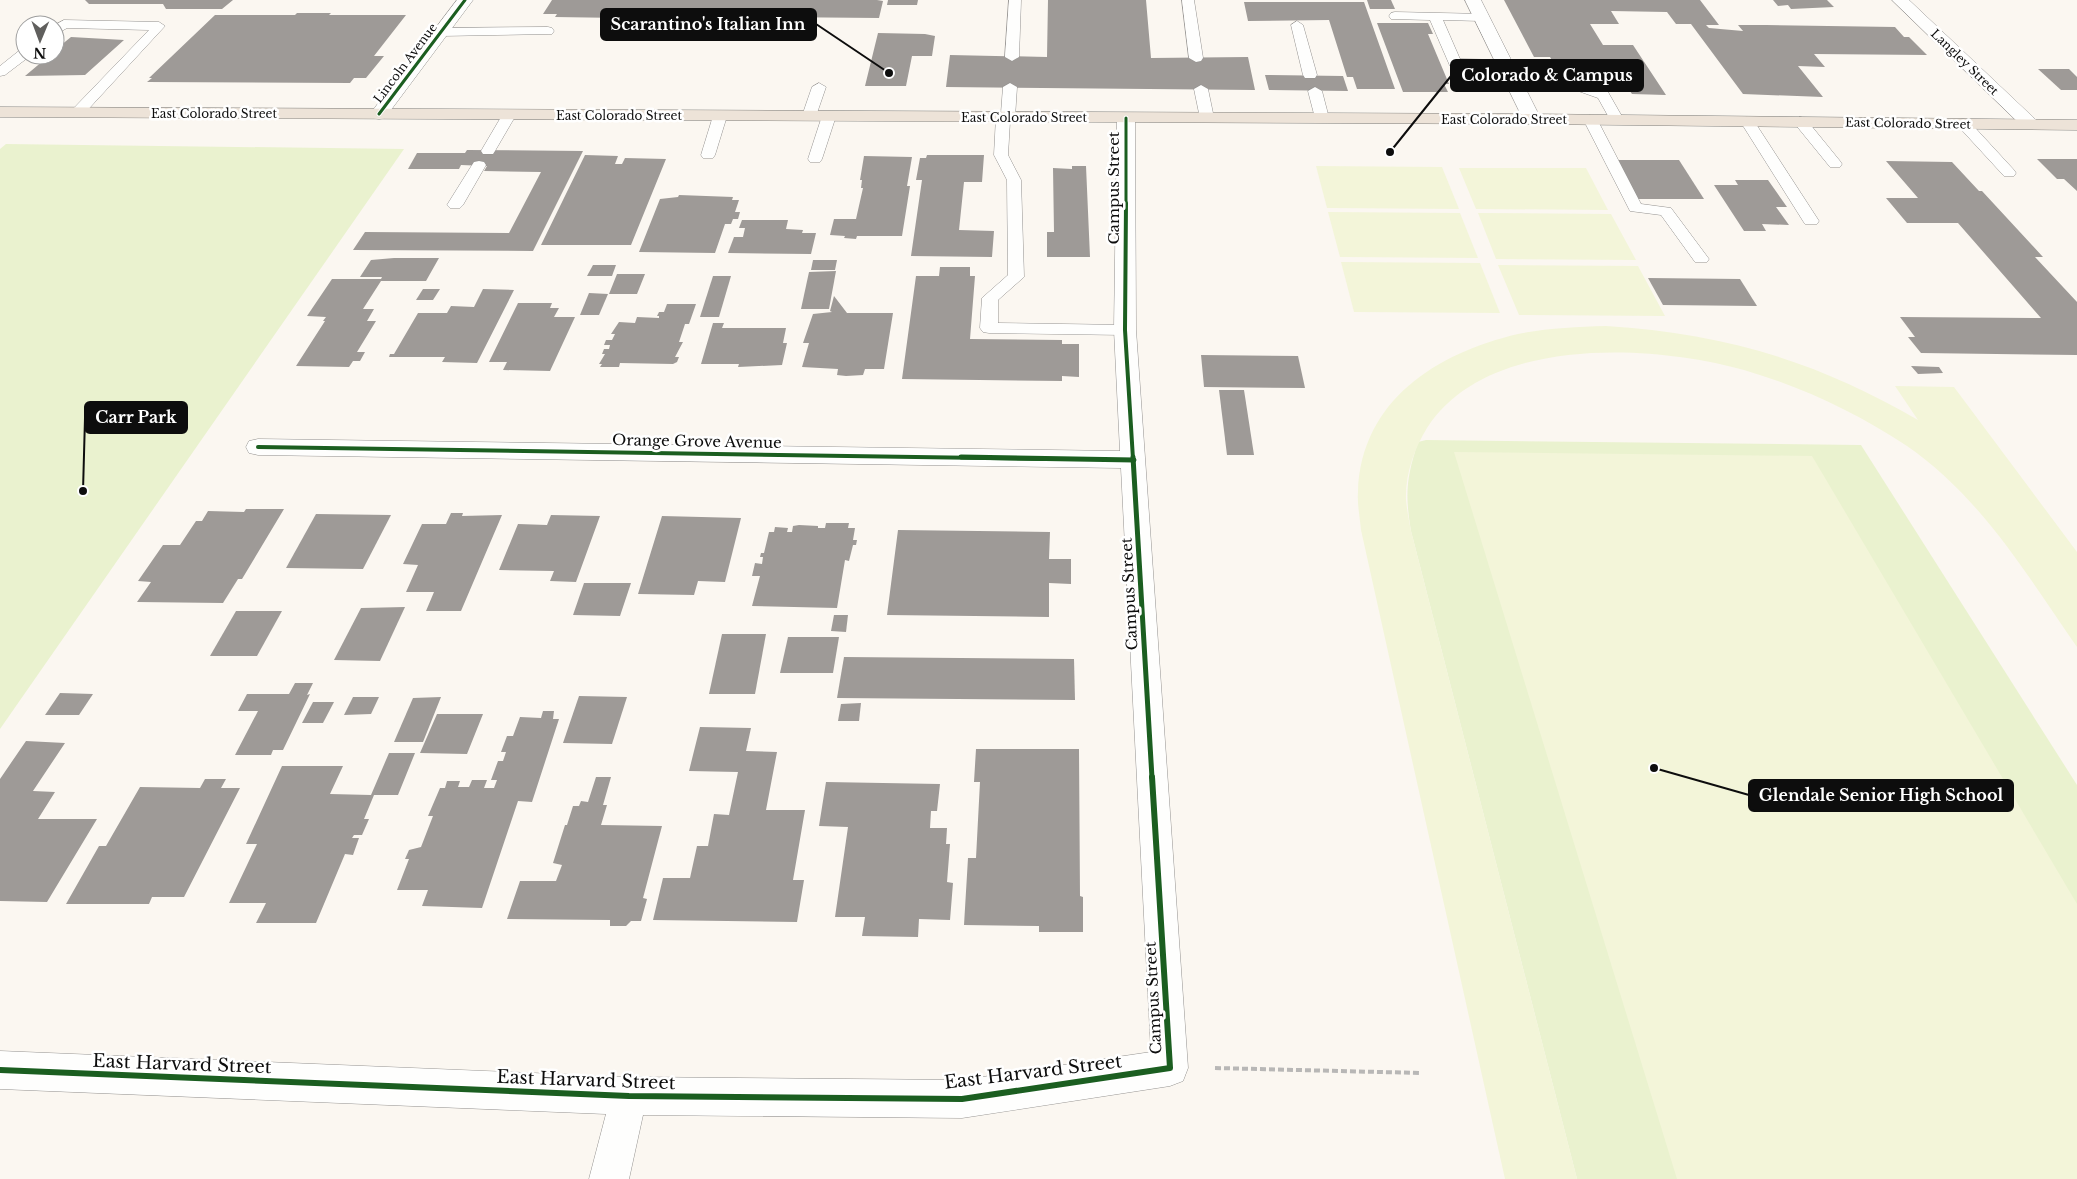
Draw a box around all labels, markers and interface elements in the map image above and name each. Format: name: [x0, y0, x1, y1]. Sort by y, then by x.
callout: Scarantino's Italian Inn: [601, 9, 816, 40]
text: Scarantino's Italian Inn: [611, 14, 806, 34]
north arrow: [15, 15, 65, 65]
street label: Lincoln Avenue: [370, 20, 440, 106]
street label: Langley Street: [1928, 26, 2002, 98]
text: N: [33, 44, 47, 62]
callout: Colorado & Campus: [1451, 60, 1643, 91]
text: Colorado & Campus: [1461, 65, 1633, 85]
street label: East Colorado Street: [151, 106, 277, 121]
street label: East Colorado Street: [556, 108, 682, 123]
street label: East Colorado Street: [961, 110, 1087, 125]
street label: East Colorado Street: [1441, 112, 1567, 127]
street label: East Colorado Street: [1845, 114, 1972, 132]
street label: Campus Street: [1104, 131, 1123, 244]
callout: Carr Park: [85, 402, 187, 433]
text: Carr Park: [95, 407, 177, 427]
street label: Orange Grove Avenue: [612, 430, 782, 452]
street label: Campus Street: [1117, 537, 1141, 651]
callout: Glendale Senior High School: [1749, 780, 2013, 811]
text: Glendale Senior High School: [1759, 785, 2003, 805]
street label: Campus Street: [1141, 941, 1165, 1055]
street label: East Harvard Street: [92, 1050, 272, 1078]
street label: East Harvard Street: [943, 1050, 1123, 1094]
street label: East Harvard Street: [496, 1066, 676, 1094]

